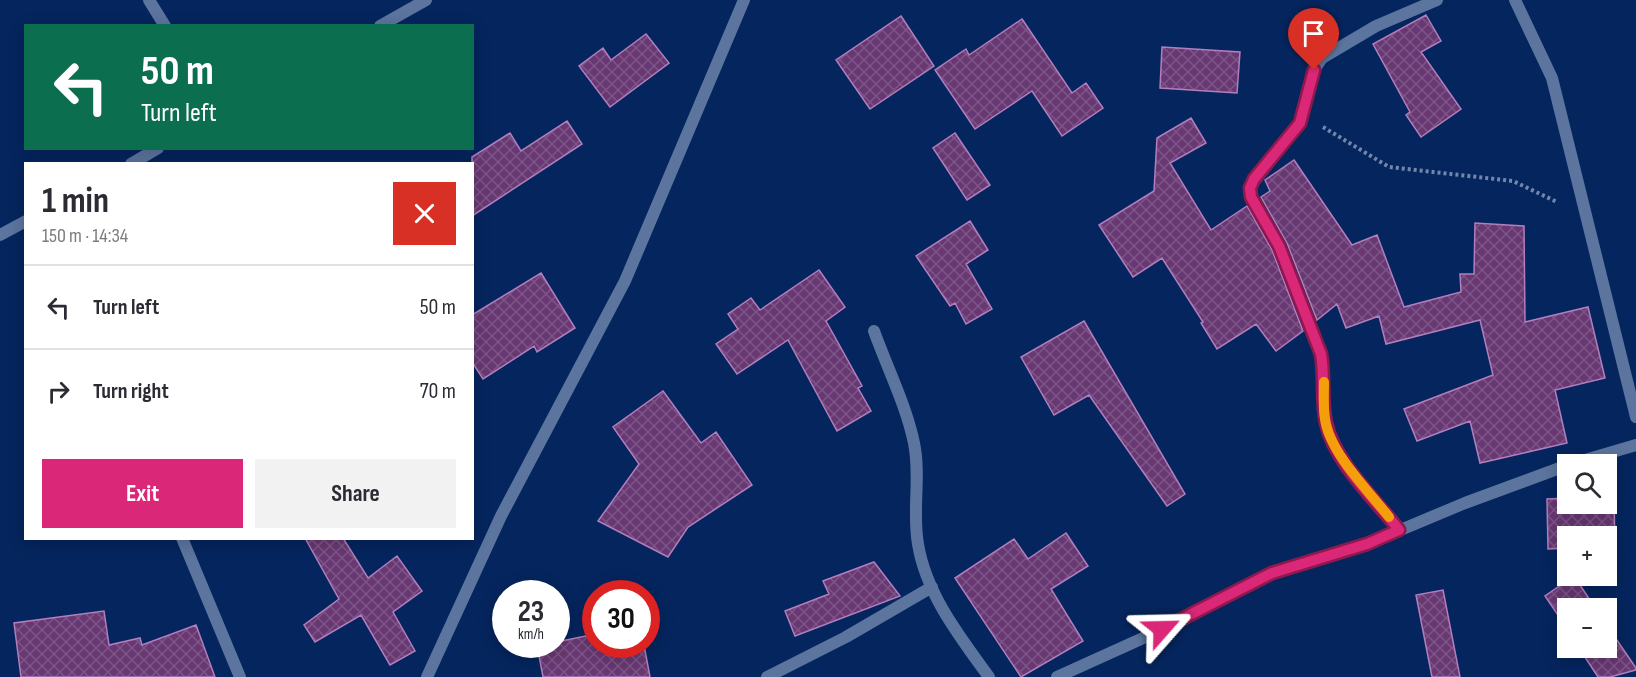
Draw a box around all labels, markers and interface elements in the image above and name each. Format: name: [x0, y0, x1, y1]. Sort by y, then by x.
pin: [1288, 8, 1339, 70]
icon: arrive: [1297, 17, 1330, 50]
text: 50 m: [141, 46, 214, 97]
icon: left: [42, 48, 120, 126]
text: Turn left: [141, 97, 217, 129]
text: 1 min: [42, 180, 109, 223]
button: close: [393, 182, 456, 245]
text: 150 m · 14:34: [42, 224, 128, 248]
icon: left: [42, 291, 75, 324]
text: Turn left: [93, 294, 159, 321]
text: 50 m: [420, 294, 456, 321]
icon: right: [42, 375, 75, 408]
text: Turn right: [93, 378, 169, 405]
text: 70 m: [420, 378, 456, 405]
map controls: [1557, 454, 1617, 658]
button: search: [1557, 454, 1617, 514]
button: Exit: [42, 459, 243, 528]
button: Share: [255, 459, 456, 528]
button: +: [1557, 526, 1617, 586]
speed limit sign: 30: [582, 580, 660, 658]
text: 23: [518, 594, 544, 630]
position arrow: [1130, 597, 1194, 661]
button: −: [1557, 598, 1617, 658]
text: km/h: [518, 625, 544, 644]

